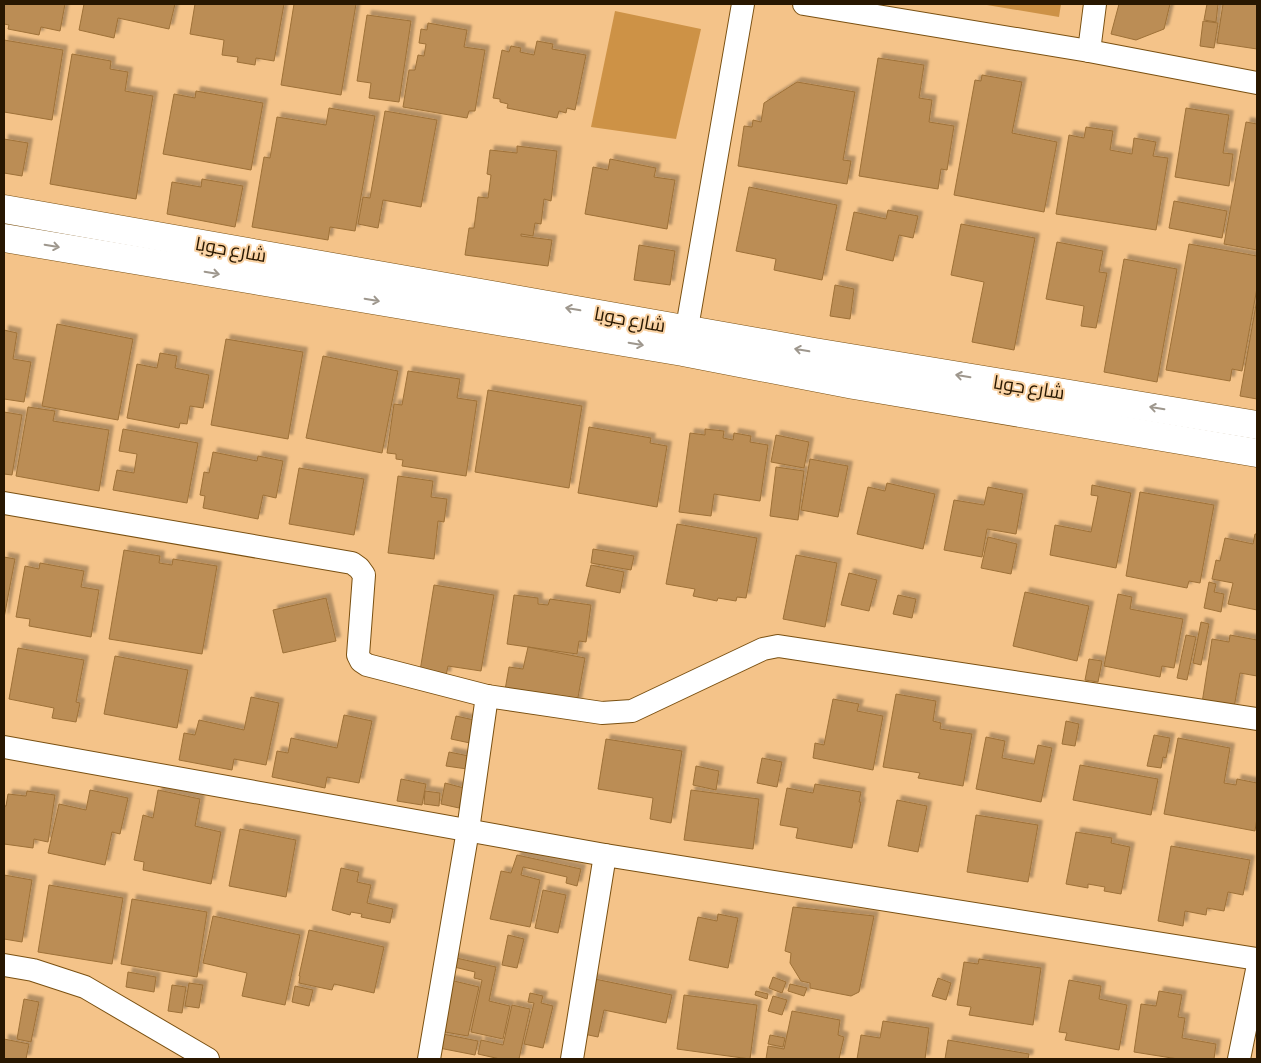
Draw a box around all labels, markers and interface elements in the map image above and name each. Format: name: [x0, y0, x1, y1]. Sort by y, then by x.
street label: شارع جوبا: [193, 234, 268, 269]
one-way arrow: [43, 241, 59, 251]
one-way arrow: [204, 268, 220, 278]
one-way arrow: [364, 295, 380, 305]
one-way arrow: [566, 303, 582, 313]
street label: شارع جوبا: [592, 304, 667, 339]
one-way arrow: [628, 340, 644, 350]
one-way arrow: [795, 344, 811, 354]
one-way arrow: [955, 371, 971, 381]
street label: شارع جوبا: [991, 372, 1066, 406]
one-way arrow: [1150, 403, 1166, 413]

